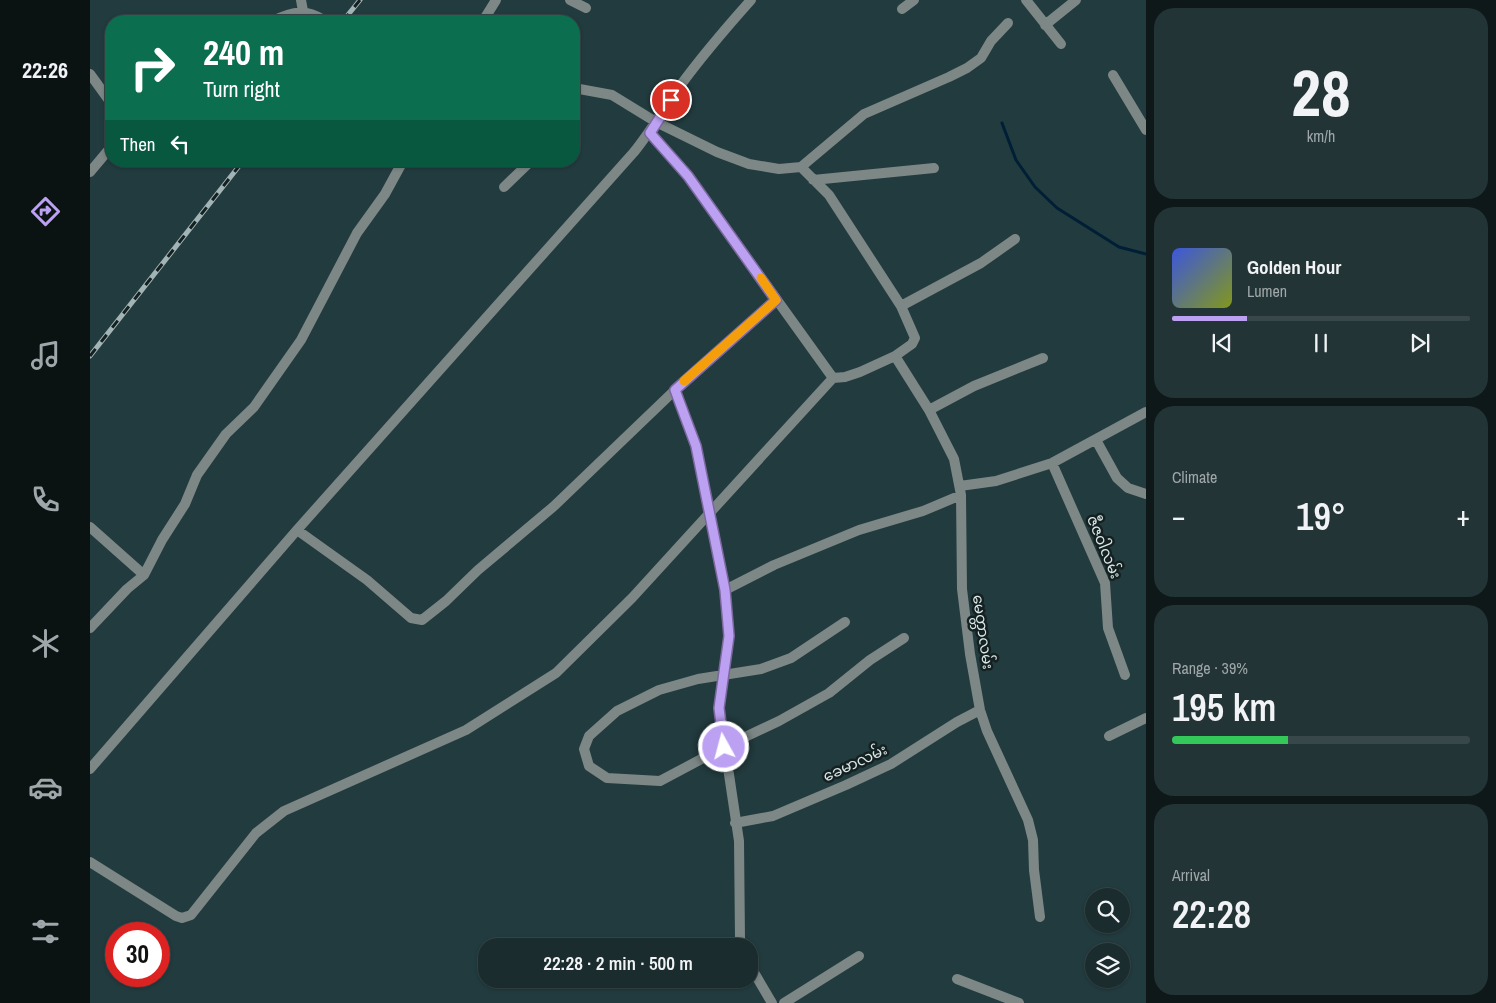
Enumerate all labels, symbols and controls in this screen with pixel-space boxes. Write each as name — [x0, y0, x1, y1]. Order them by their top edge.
text: 240 m — [203, 29, 284, 76]
icon: right — [120, 35, 185, 100]
text: 28 — [1291, 49, 1351, 136]
text: 22:26 — [22, 55, 68, 85]
text: Turn right — [203, 74, 280, 104]
pin — [650, 79, 692, 121]
icon: arrive — [657, 86, 685, 114]
text: km/h — [1307, 125, 1335, 147]
icon: left — [166, 130, 194, 158]
text: Then — [120, 131, 156, 157]
icon: directions — [28, 194, 63, 229]
text: Golden Hour — [1247, 254, 1341, 280]
text: Lumen — [1247, 280, 1287, 302]
icon: previous — [1208, 329, 1236, 357]
icon: pause — [1307, 329, 1335, 357]
icon: next — [1406, 329, 1434, 357]
icon: music — [28, 338, 63, 373]
text: Climate — [1172, 466, 1217, 488]
icon: phone — [28, 482, 63, 517]
text: 19° — [1296, 491, 1346, 542]
text: − — [1172, 497, 1185, 535]
text: + — [1457, 497, 1470, 535]
street label: ဇီဇဝါလမ်း — [1082, 512, 1127, 582]
street label: မေတ္တာလမ်း — [966, 593, 999, 671]
icon: climate — [28, 626, 63, 661]
text: Range · 39% — [1172, 657, 1248, 679]
text: 195 km — [1172, 682, 1276, 733]
position arrow — [697, 720, 749, 772]
street label: ခေမာလမ်း — [819, 739, 890, 787]
icon: car — [28, 770, 63, 805]
text: Arrival — [1172, 864, 1210, 886]
map controls — [1085, 888, 1130, 988]
button: search — [1085, 888, 1130, 933]
text: 22:28 — [1172, 889, 1251, 940]
icon: filters — [28, 914, 63, 949]
speed limit sign: 30 — [105, 922, 170, 987]
button: layers — [1085, 943, 1130, 988]
text: 22:28 · 2 min · 500 m — [543, 950, 693, 976]

